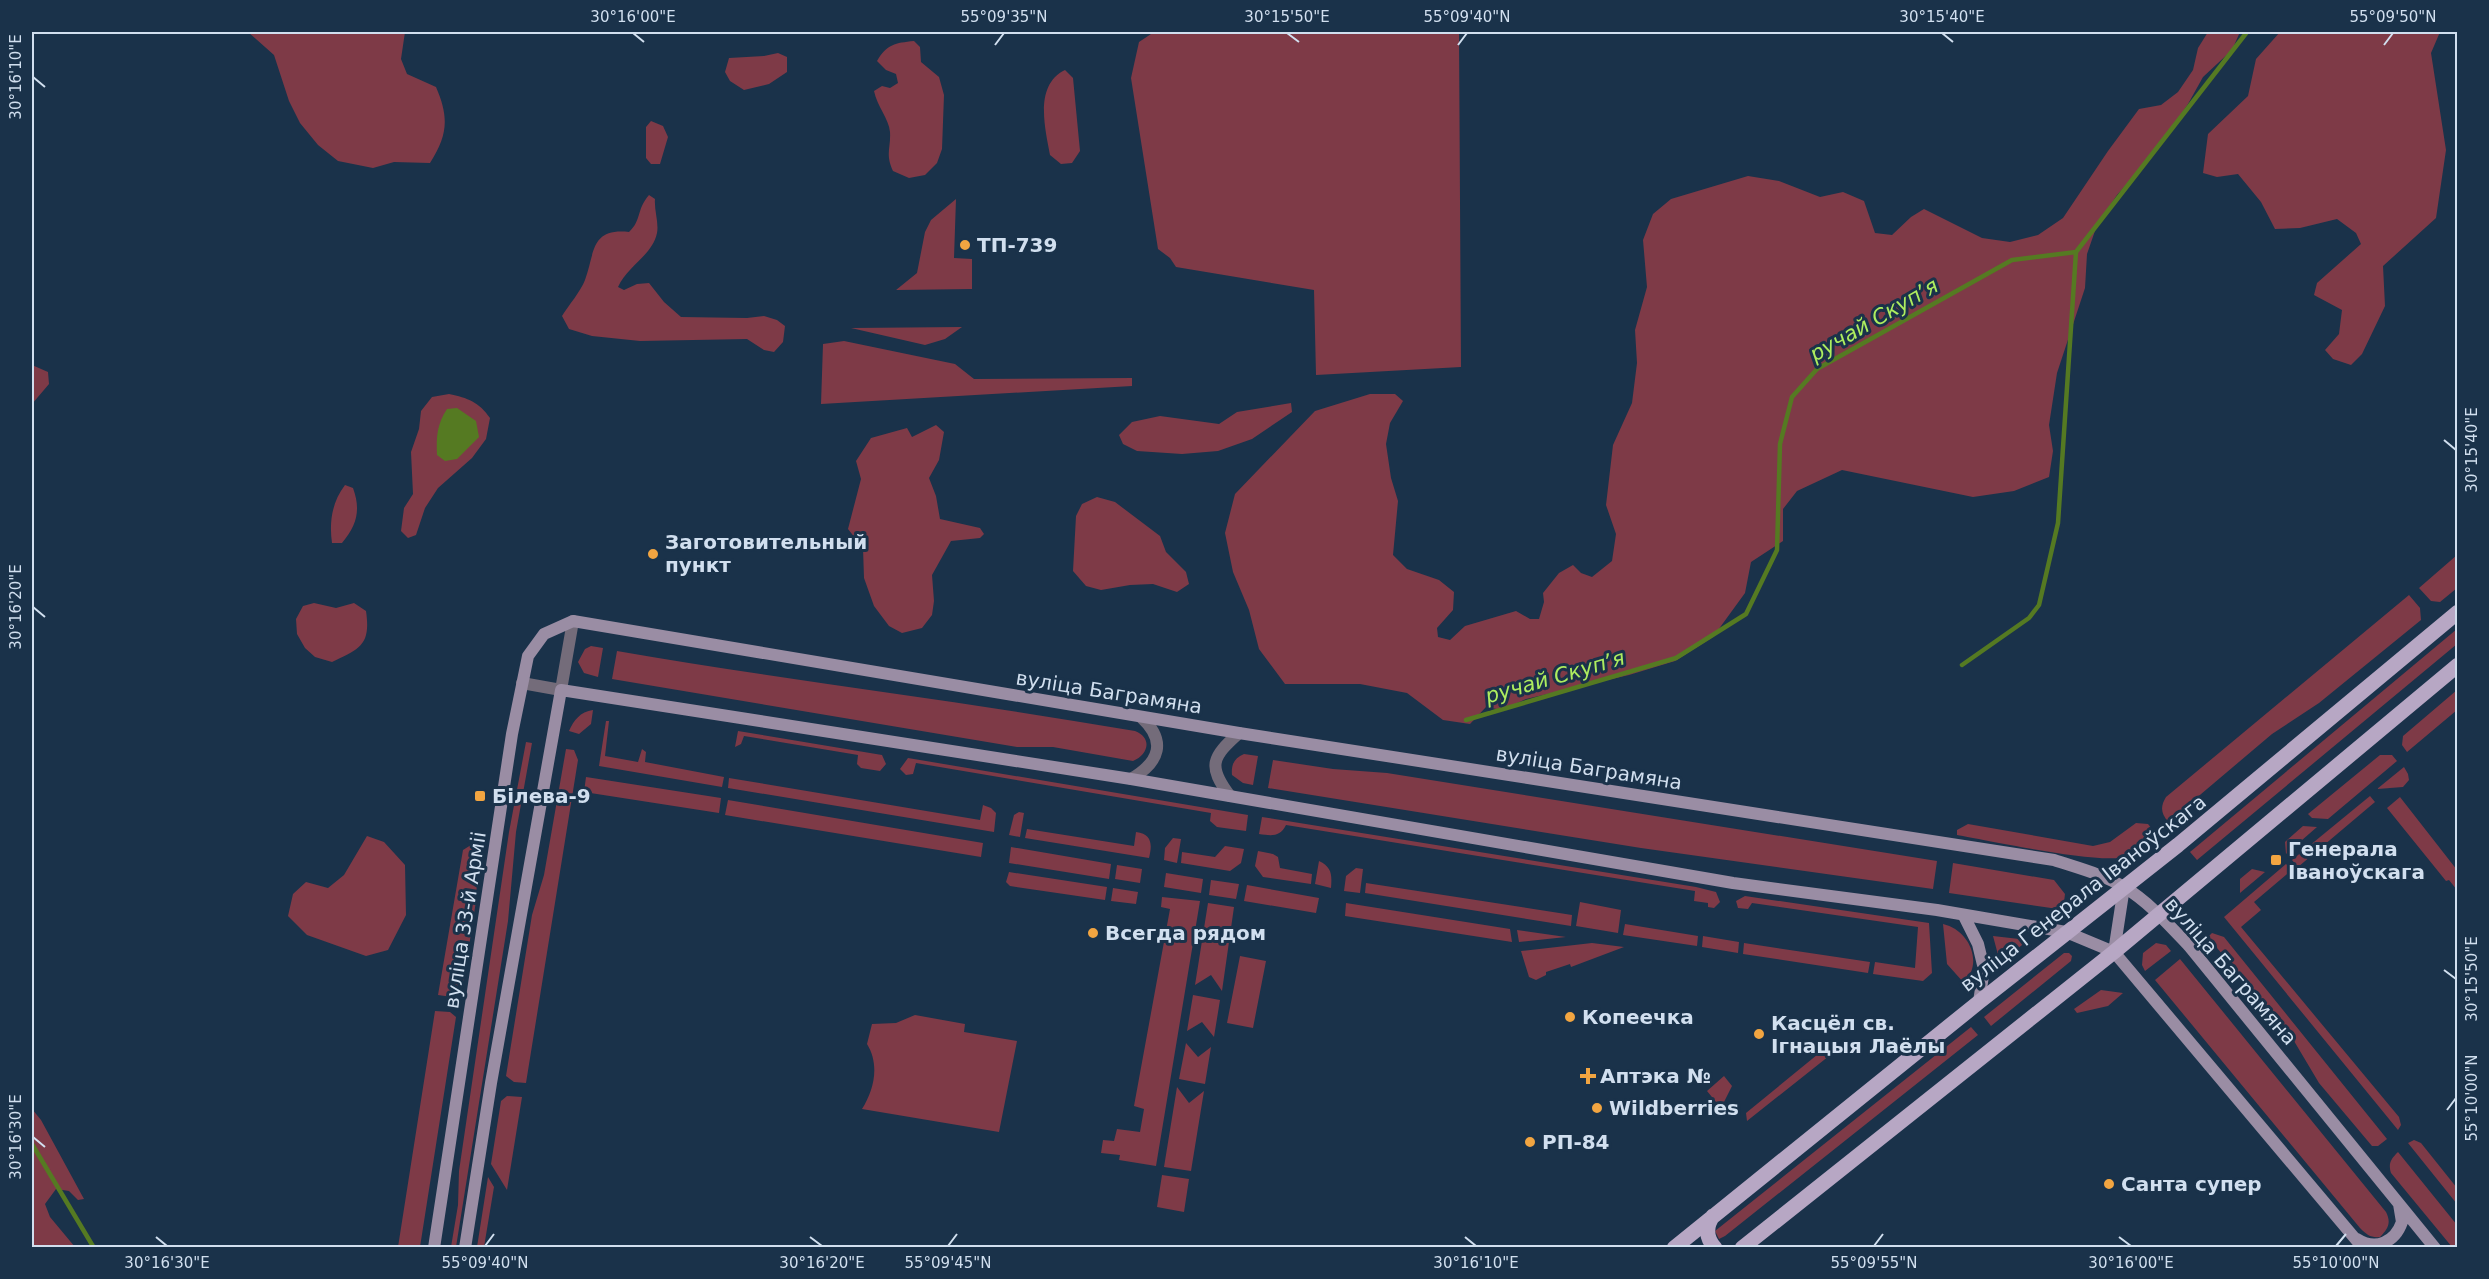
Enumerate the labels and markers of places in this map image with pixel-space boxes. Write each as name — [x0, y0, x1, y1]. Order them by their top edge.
place label: ТП-739 — [977, 233, 1057, 257]
marker: ТП-739 — [958, 238, 972, 252]
place label: Заготовительный пункт — [665, 530, 867, 577]
marker: Заготовительный пункт — [646, 547, 660, 561]
place label: Білева-9 — [492, 784, 591, 808]
marker: Білева-9 — [473, 789, 487, 803]
place label: Генерала Іваноўскага — [2288, 837, 2425, 884]
marker: Генерала Іваноўскага — [2269, 853, 2283, 867]
place label: Всегда рядом — [1105, 921, 1266, 945]
marker: Всегда рядом — [1086, 926, 1100, 940]
place label: Копеечка — [1582, 1005, 1694, 1029]
marker: Копеечка — [1563, 1010, 1577, 1024]
place label: Касцёл св. Ігнацыя Лаёлы — [1771, 1011, 1945, 1058]
marker: Касцёл св. Ігнацыя Лаёлы — [1752, 1027, 1766, 1041]
place label: Аптэка № — [1600, 1064, 1711, 1088]
marker: Аптэка № — [1581, 1069, 1595, 1083]
place label: Wildberries — [1609, 1096, 1739, 1120]
marker: Wildberries — [1590, 1101, 1604, 1115]
place label: РП-84 — [1542, 1130, 1610, 1154]
marker: РП-84 — [1523, 1135, 1537, 1149]
place label: Санта супер — [2121, 1172, 2262, 1196]
marker: Санта супер — [2102, 1177, 2116, 1191]

